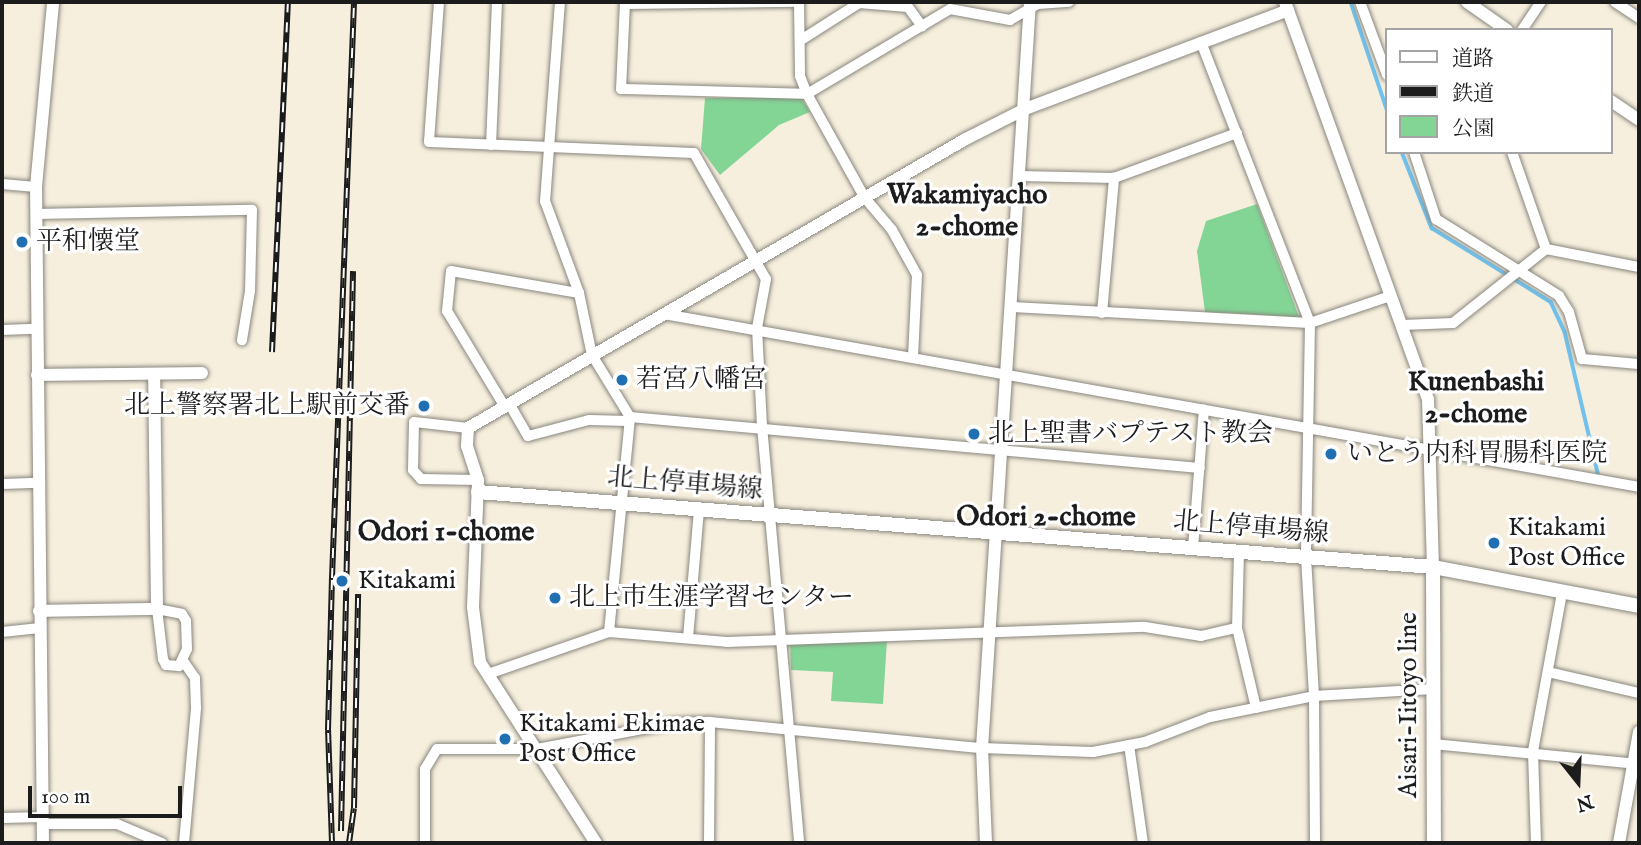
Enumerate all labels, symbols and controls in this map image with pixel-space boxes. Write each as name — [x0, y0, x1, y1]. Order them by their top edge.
legend — [1386, 28, 1613, 154]
text: 道路 — [1452, 46, 1494, 73]
text: 鉄道 — [1452, 81, 1494, 108]
text: 公園 — [1452, 116, 1494, 143]
district label: Wakamiyacho 2-chome — [887, 179, 1047, 245]
place label: 平和懐堂 — [36, 226, 140, 258]
marker: 平和懐堂 — [14, 234, 30, 250]
place label: 若宮八幡宮 — [636, 364, 766, 396]
district label: Kunenbashi 2-chome — [1408, 366, 1544, 432]
marker: 若宮八幡宮 — [614, 372, 630, 388]
place label: 北上警察署北上駅前交番 — [124, 390, 410, 422]
marker: 北上警察署北上駅前交番 — [416, 398, 432, 414]
place label: 北上聖書バプテスト教会 — [988, 418, 1274, 450]
marker: 北上聖書バプテスト教会 — [966, 426, 982, 442]
place label: いとう内科胃腸科医院 — [1347, 438, 1607, 470]
marker: いとう内科胃腸科医院 — [1321, 444, 1341, 464]
street label: 北上停車場線 — [606, 462, 764, 506]
district label: Odori 2-chome — [956, 501, 1136, 535]
street label: 北上停車場線 — [1172, 506, 1330, 550]
place label: Kitakami Post Office — [1508, 512, 1625, 574]
district label: Odori 1-chome — [358, 516, 534, 550]
marker: Kitakami Post Office — [1486, 535, 1502, 551]
place label: Kitakami — [358, 565, 456, 597]
marker: Kitakami — [332, 571, 352, 591]
place label: 北上市生涯学習センター — [569, 582, 855, 614]
marker: 北上市生涯学習センター — [547, 590, 563, 606]
street label: Aisari-Iitoyo line — [1393, 612, 1425, 798]
place label: Kitakami Ekimae Post Office — [519, 708, 705, 770]
marker: Kitakami Ekimae Post Office — [497, 731, 513, 747]
north arrow — [1543, 747, 1613, 817]
scale bar — [32, 772, 186, 816]
text: 100 m — [41, 784, 90, 811]
text: N — [1573, 788, 1596, 816]

